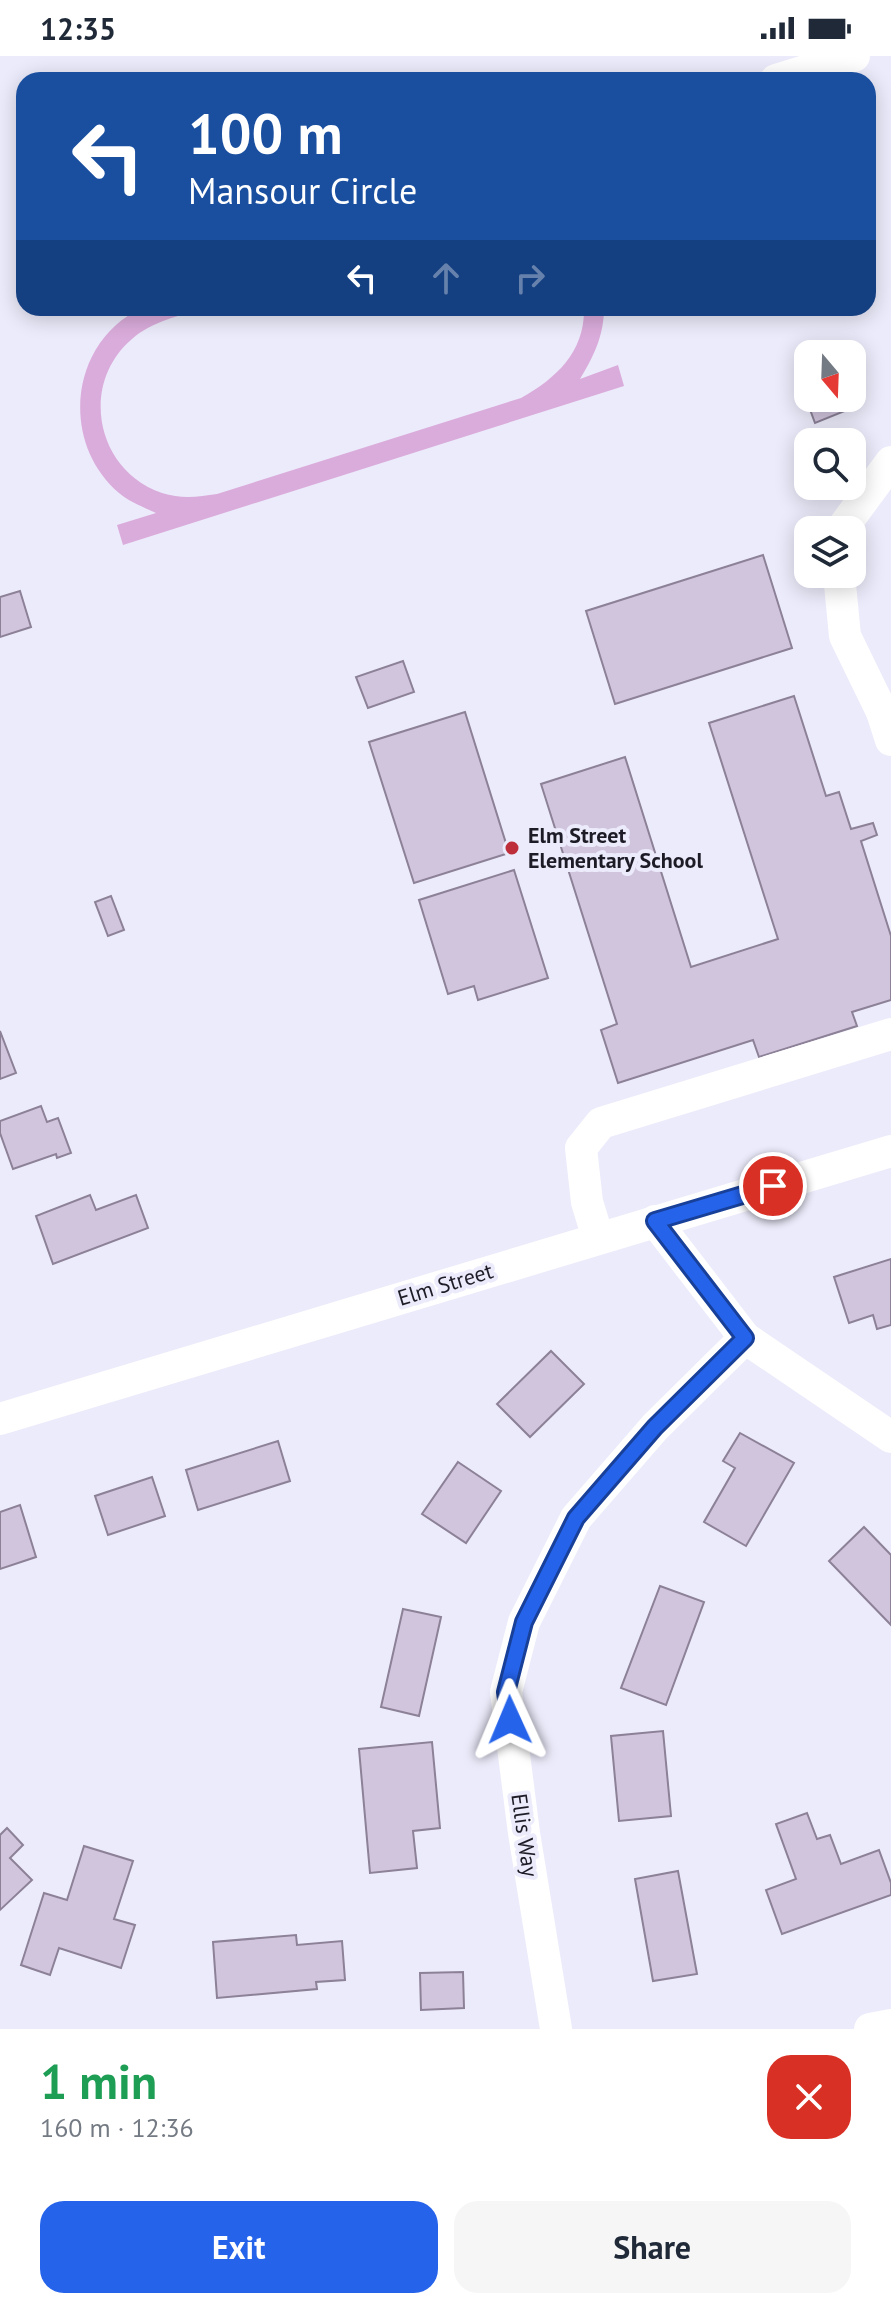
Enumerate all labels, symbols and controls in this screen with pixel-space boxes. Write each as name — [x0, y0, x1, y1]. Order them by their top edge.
text: 12:35 — [40, 9, 116, 48]
text: 100 m — [188, 97, 343, 169]
icon: left — [56, 104, 160, 208]
text: Mansour Circle — [188, 167, 417, 214]
icon: left — [340, 256, 384, 300]
icon: ahead — [424, 256, 468, 300]
icon: right — [508, 256, 552, 300]
north arrow — [794, 340, 866, 412]
map controls — [794, 340, 866, 588]
button: search — [794, 428, 866, 500]
button: layers — [794, 516, 866, 588]
place label: Elm Street Elementary School — [528, 821, 703, 874]
marker: Elm Street Elementary School — [503, 839, 521, 857]
pin — [739, 1152, 807, 1220]
icon: arrive — [751, 1164, 795, 1208]
street label: Elm Street — [394, 1256, 497, 1312]
position arrow — [468, 1678, 552, 1762]
street label: Ellis Way — [505, 1792, 545, 1879]
text: 1 min — [40, 2050, 157, 2112]
button: close — [767, 2055, 851, 2139]
text: 160 m · 12:36 — [40, 2111, 194, 2144]
button: Exit — [40, 2201, 438, 2293]
button: Share — [454, 2201, 851, 2293]

